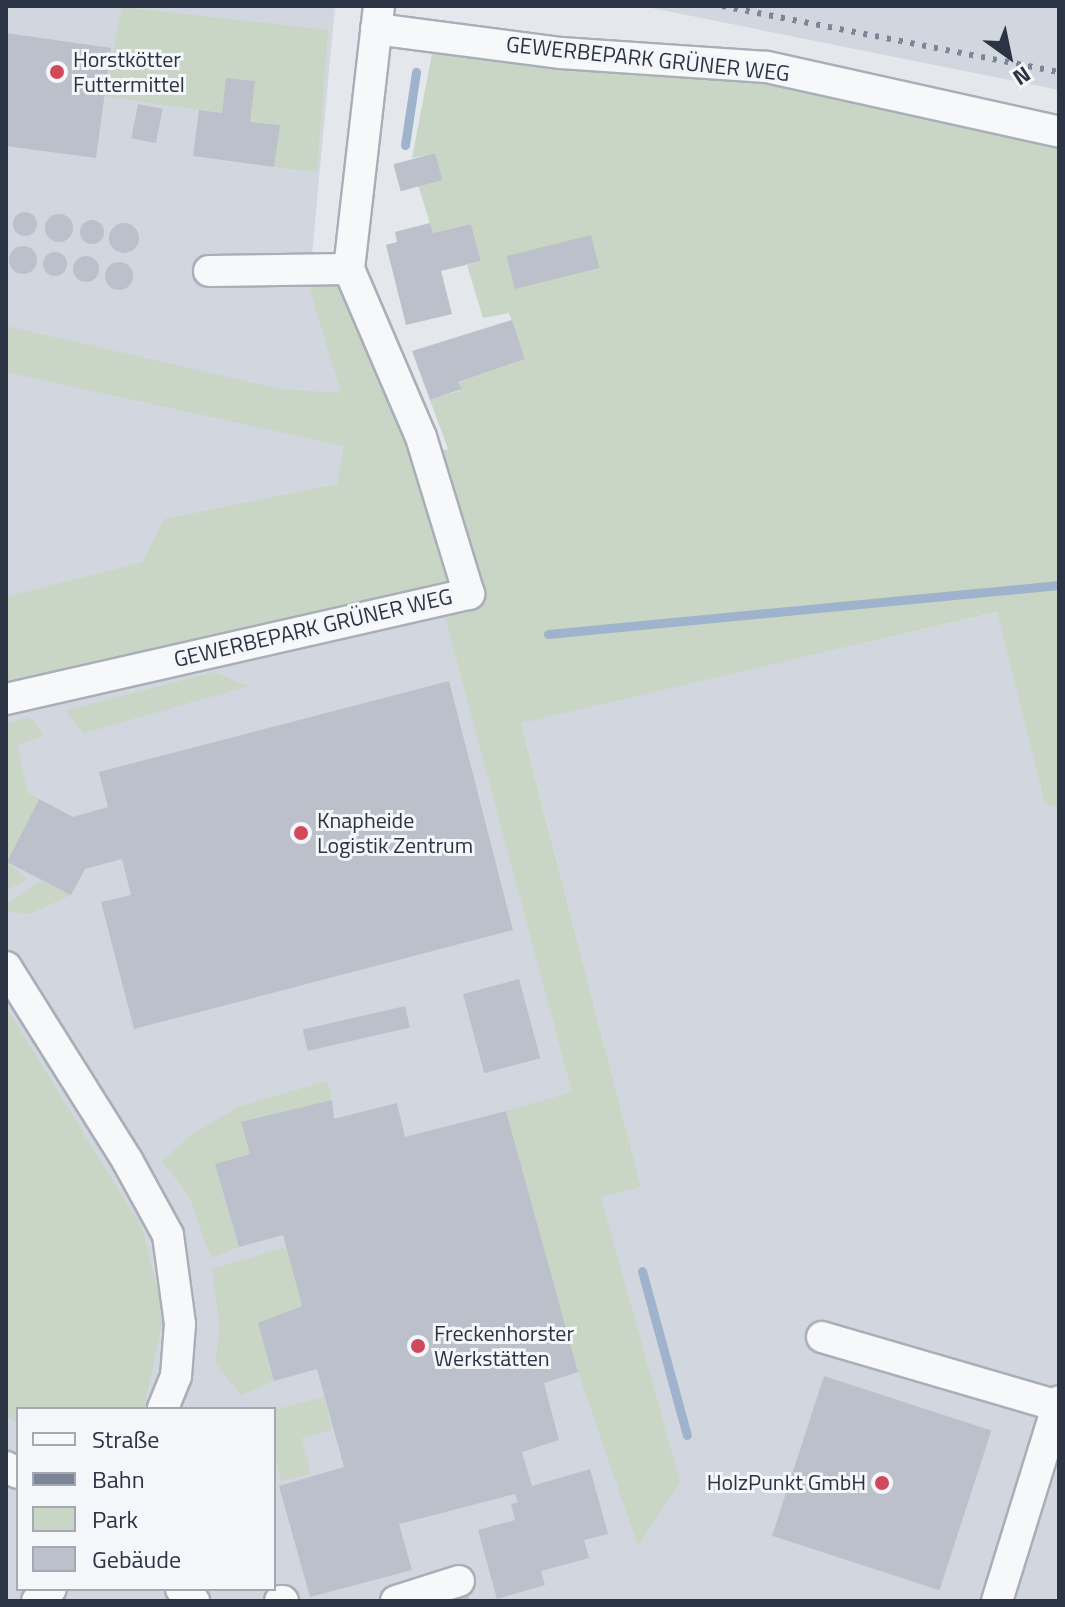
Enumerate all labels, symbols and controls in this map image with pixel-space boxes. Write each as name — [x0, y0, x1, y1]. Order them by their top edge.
north arrow — [969, 16, 1049, 96]
street label: GEWERBEPARK GRÜNER WEG — [505, 31, 791, 87]
place label: Horstkötter Futtermittel — [73, 46, 185, 98]
text: N — [1006, 58, 1038, 95]
marker: Horstkötter Futtermittel — [48, 63, 66, 81]
street label: GEWERBEPARK GRÜNER WEG — [171, 583, 455, 673]
place label: Knapheide Logistik Zentrum — [317, 807, 473, 858]
marker: Knapheide Logistik Zentrum — [292, 824, 310, 842]
place label: Freckenhorster Werkstätten — [434, 1320, 574, 1372]
marker: Freckenhorster Werkstätten — [409, 1337, 427, 1355]
legend — [16, 1407, 276, 1591]
text: Straße — [92, 1421, 159, 1457]
text: Bahn — [92, 1461, 145, 1497]
place label: HolzPunkt GmbH — [707, 1470, 866, 1496]
marker: HolzPunkt GmbH — [873, 1474, 891, 1492]
text: Park — [92, 1501, 138, 1537]
text: Gebäude — [92, 1541, 181, 1577]

